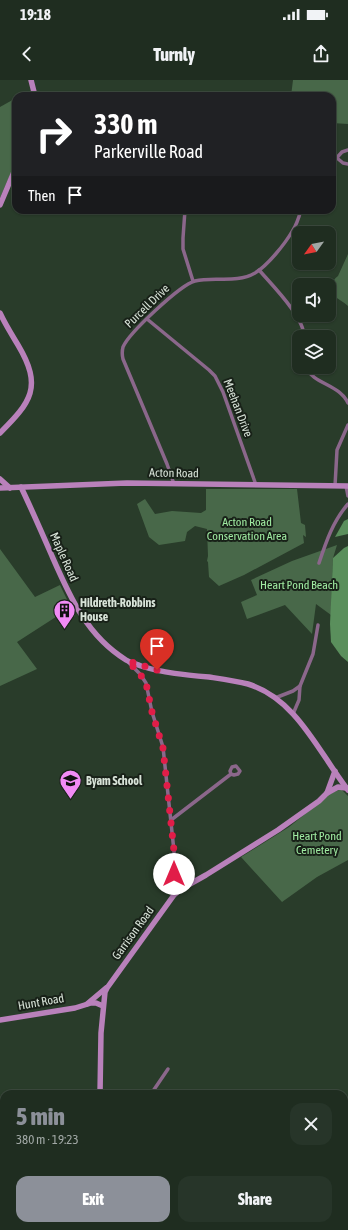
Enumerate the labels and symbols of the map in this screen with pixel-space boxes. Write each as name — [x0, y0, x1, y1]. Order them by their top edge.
north arrow — [292, 226, 336, 270]
street label: Purcell Drive — [122, 281, 172, 331]
street label: Meehan Drive — [221, 377, 255, 439]
street label: Acton Road — [149, 466, 199, 480]
park label: Acton Road Conservation Area — [207, 515, 287, 543]
street label: Maple Road — [47, 530, 81, 584]
park label: Heart Pond Beach — [260, 578, 338, 592]
place label: Hildreth-Robbins House — [80, 596, 156, 624]
building icon: Hildreth-Robbins House — [52, 597, 78, 630]
pin — [140, 629, 174, 670]
school or university icon: Byam School — [58, 768, 84, 801]
place label: Byam School — [86, 774, 143, 788]
park label: Heart Pond Cemetery — [292, 829, 342, 857]
position arrow — [153, 853, 195, 895]
street label: Garrison Road — [109, 904, 157, 962]
street label: Hunt Road — [17, 991, 65, 1013]

